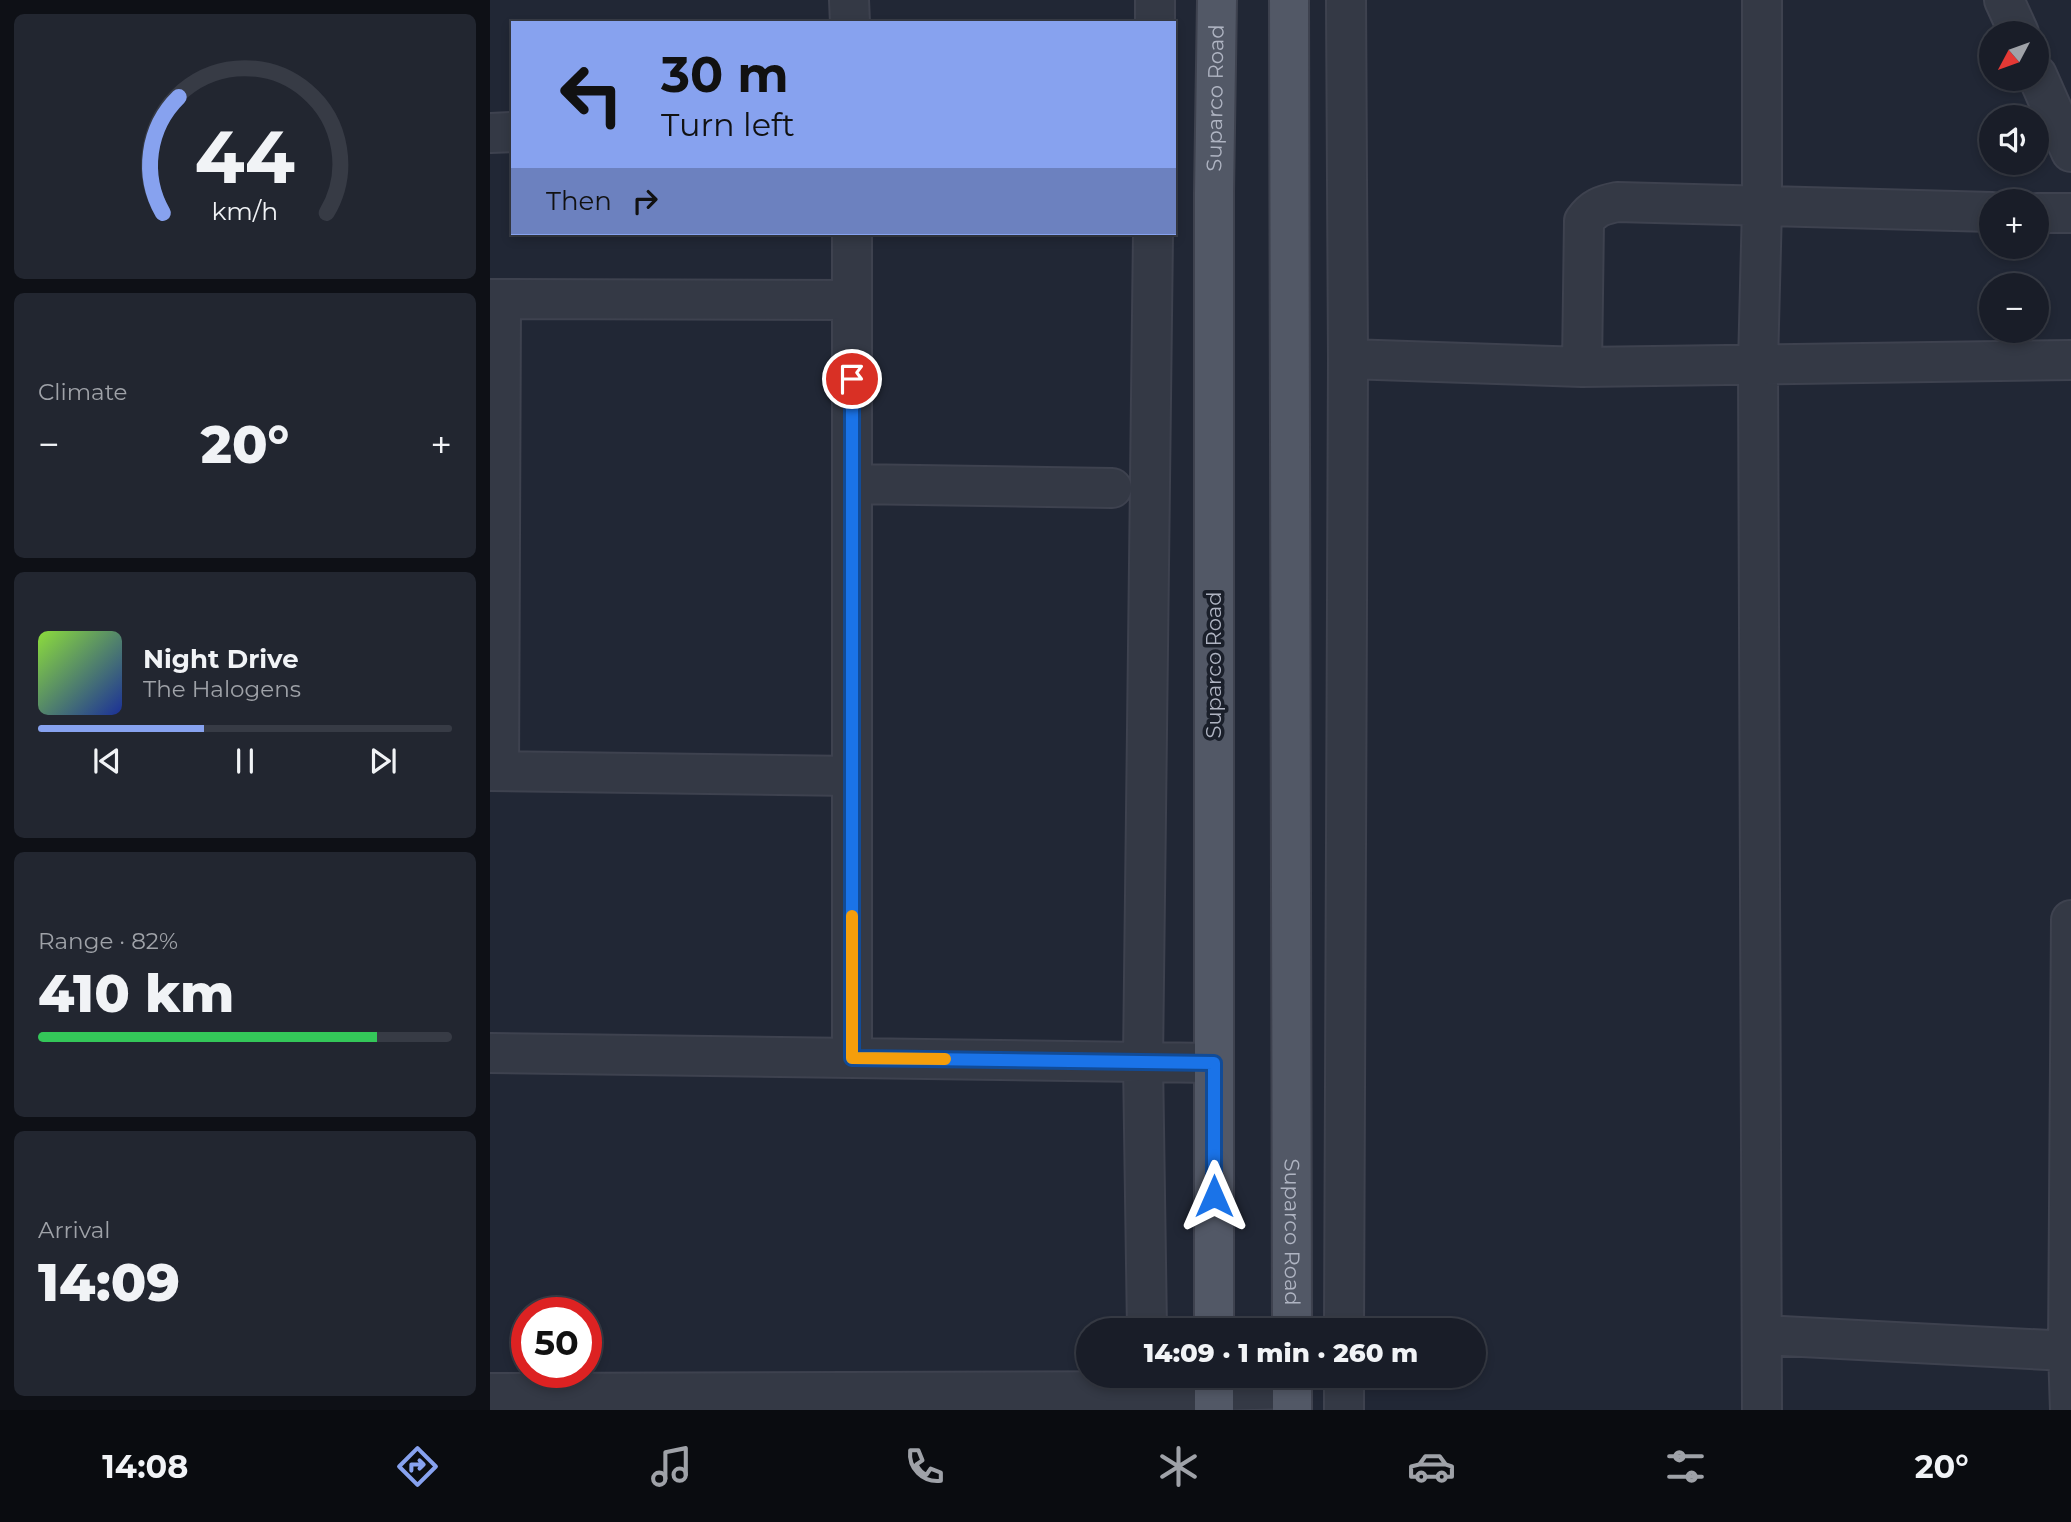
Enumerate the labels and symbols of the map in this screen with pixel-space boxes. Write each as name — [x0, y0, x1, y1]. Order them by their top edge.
north arrow — [1979, 21, 2049, 91]
street label: Suparco Road — [1201, 24, 1229, 172]
pin — [822, 349, 882, 409]
street label: Suparco Road — [1201, 592, 1226, 738]
street label: Suparco Road — [1280, 1158, 1305, 1306]
position arrow — [1177, 1159, 1251, 1233]
speed limit sign: 50 — [511, 1297, 602, 1388]

